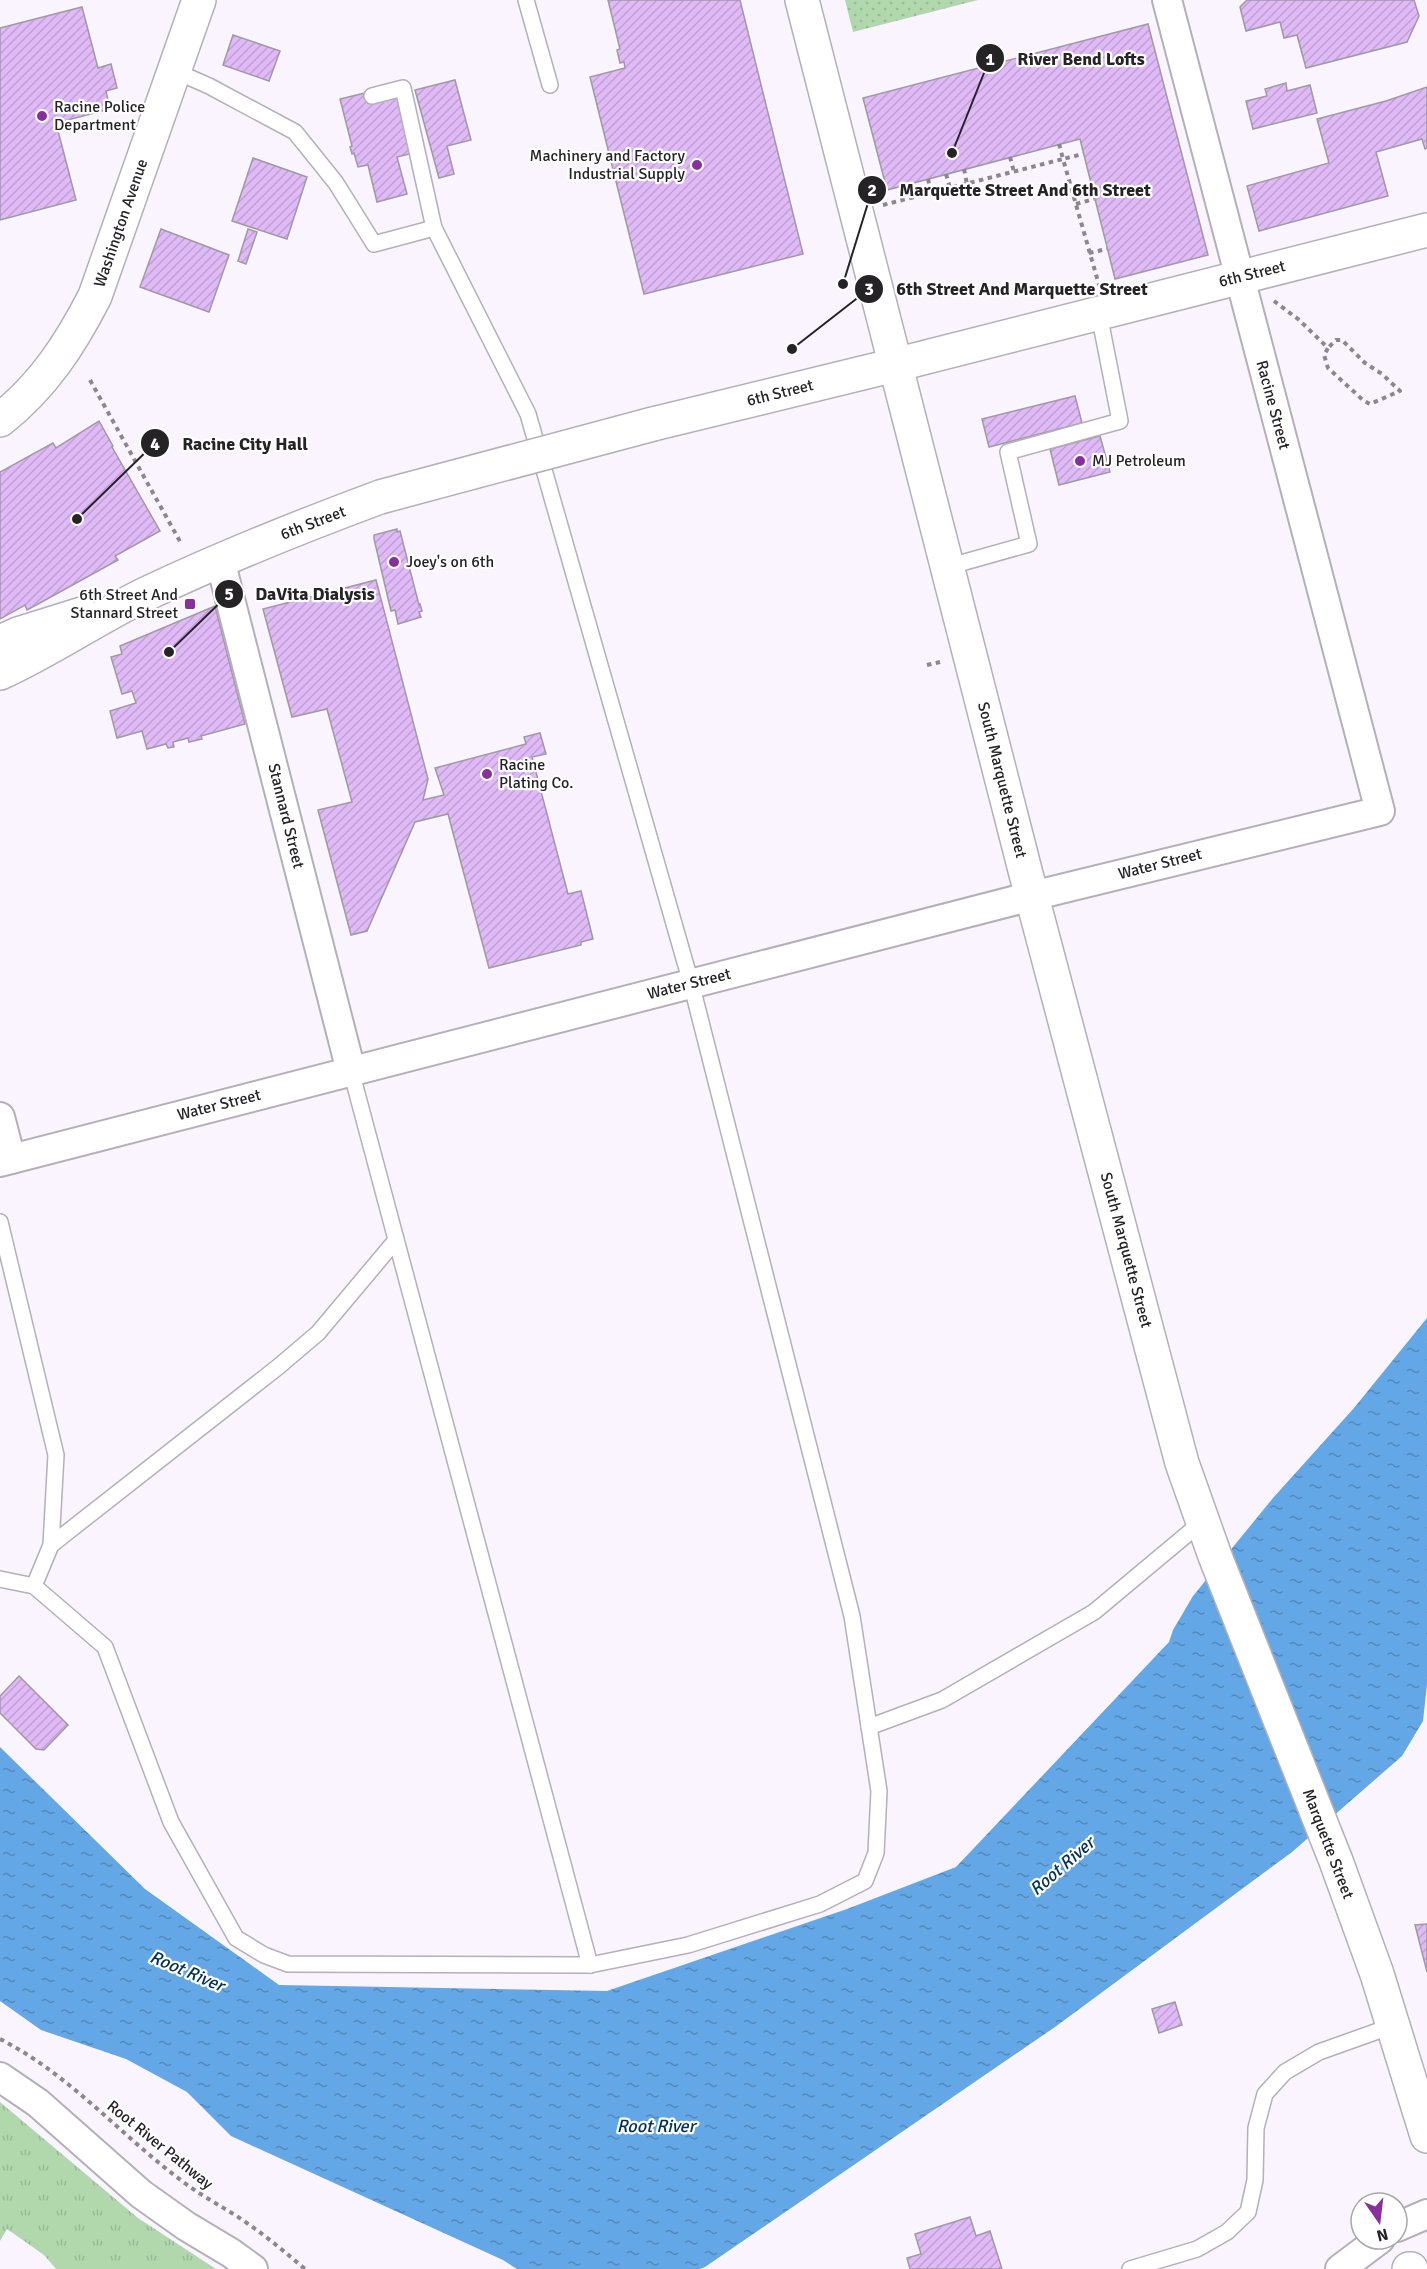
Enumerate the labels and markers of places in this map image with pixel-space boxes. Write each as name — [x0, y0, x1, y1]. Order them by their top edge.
callout: River Bend Lofts — [975, 40, 1156, 76]
place label: Racine Police Department — [54, 97, 145, 135]
marker: Racine Police Department — [35, 109, 49, 123]
place label: Machinery and Factory Industrial Supply — [530, 146, 686, 184]
marker: Machinery and Factory Industrial Supply — [690, 158, 704, 172]
callout: Marquette Street And 6th Street — [857, 172, 1163, 208]
callout: 6th Street And Marquette Street — [854, 271, 1160, 307]
callout: Racine City Hall — [140, 425, 320, 461]
place label: MJ Petroleum — [1092, 451, 1186, 471]
marker: MJ Petroleum — [1073, 454, 1087, 468]
place label: Joey's on 6th — [406, 552, 494, 572]
marker: Joey's on 6th — [387, 555, 401, 569]
callout: DaVita Dialysis — [214, 576, 387, 612]
place label: 6th Street And Stannard Street — [70, 585, 178, 623]
marker: 6th Street And Stannard Street — [183, 597, 197, 611]
place label: Racine Plating Co. — [499, 755, 573, 793]
marker: Racine Plating Co. — [480, 767, 494, 781]

